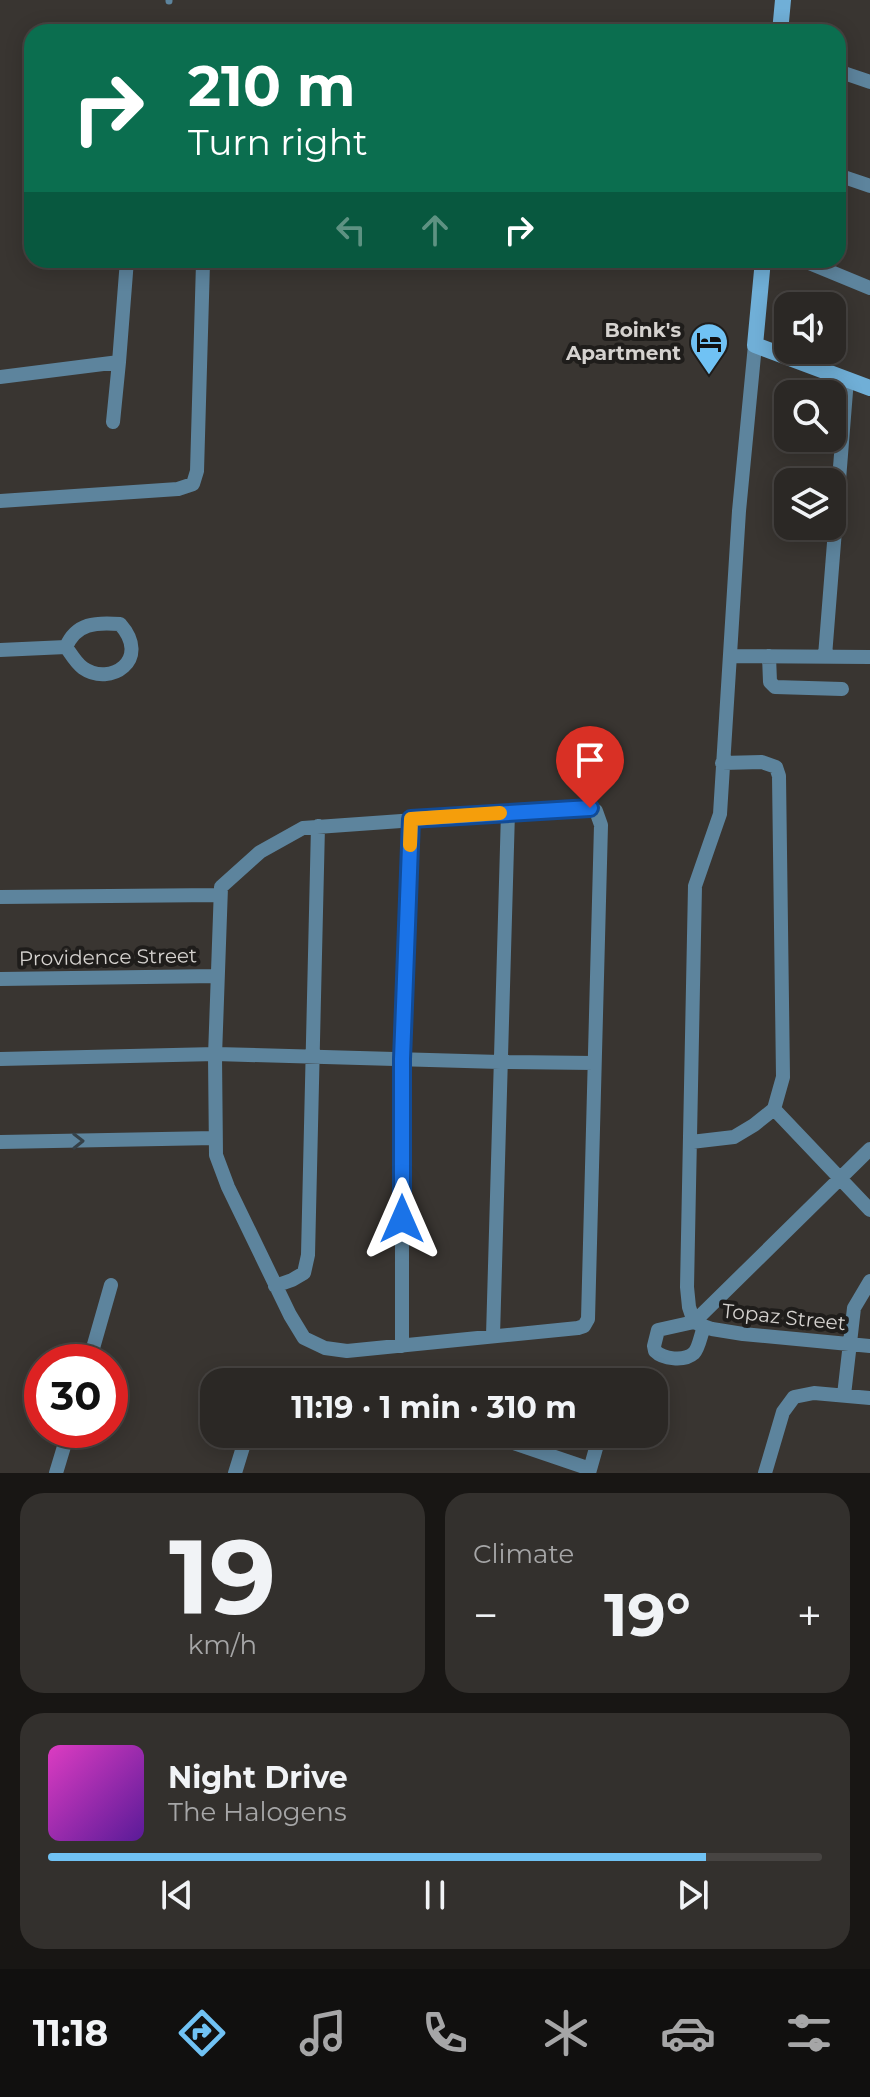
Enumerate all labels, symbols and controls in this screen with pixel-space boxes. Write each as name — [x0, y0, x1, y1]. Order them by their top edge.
text: 210 m — [188, 52, 356, 120]
icon: right — [56, 56, 160, 160]
text: Turn right — [188, 120, 368, 164]
icon: left — [329, 208, 373, 252]
icon: ahead — [413, 208, 457, 252]
icon: right — [497, 208, 541, 252]
map controls — [774, 292, 846, 540]
button: sound — [774, 292, 846, 364]
place label: Boink's Apartment — [565, 318, 681, 365]
hotel icon: Boink's Apartment — [688, 321, 730, 376]
button: search — [774, 380, 846, 452]
button: layers — [774, 468, 846, 540]
pin — [556, 726, 624, 808]
icon: arrive — [568, 738, 612, 782]
street label: Providence Street — [19, 943, 197, 971]
one-way arrow — [72, 1132, 85, 1150]
position arrow — [360, 1177, 444, 1261]
street label: Topaz Street — [721, 1299, 847, 1335]
speed limit sign: 30 — [24, 1344, 128, 1448]
text: 11:19 · 1 min · 310 m — [291, 1389, 577, 1426]
text: 19 — [169, 1513, 276, 1640]
text: Climate — [473, 1538, 574, 1570]
text: 19° — [604, 1578, 691, 1651]
text: − — [473, 1588, 498, 1642]
text: + — [797, 1588, 822, 1642]
text: km/h — [188, 1629, 257, 1661]
text: Night Drive — [168, 1759, 348, 1796]
text: The Halogens — [168, 1796, 347, 1828]
icon: previous — [155, 1873, 199, 1917]
icon: pause — [413, 1873, 457, 1917]
icon: next — [671, 1873, 715, 1917]
icon: directions — [174, 2005, 230, 2061]
icon: music — [295, 2005, 351, 2061]
icon: phone — [417, 2005, 473, 2061]
icon: climate — [538, 2005, 594, 2061]
icon: car — [660, 2005, 716, 2061]
icon: filters — [781, 2005, 837, 2061]
text: 11:18 — [33, 2011, 108, 2055]

